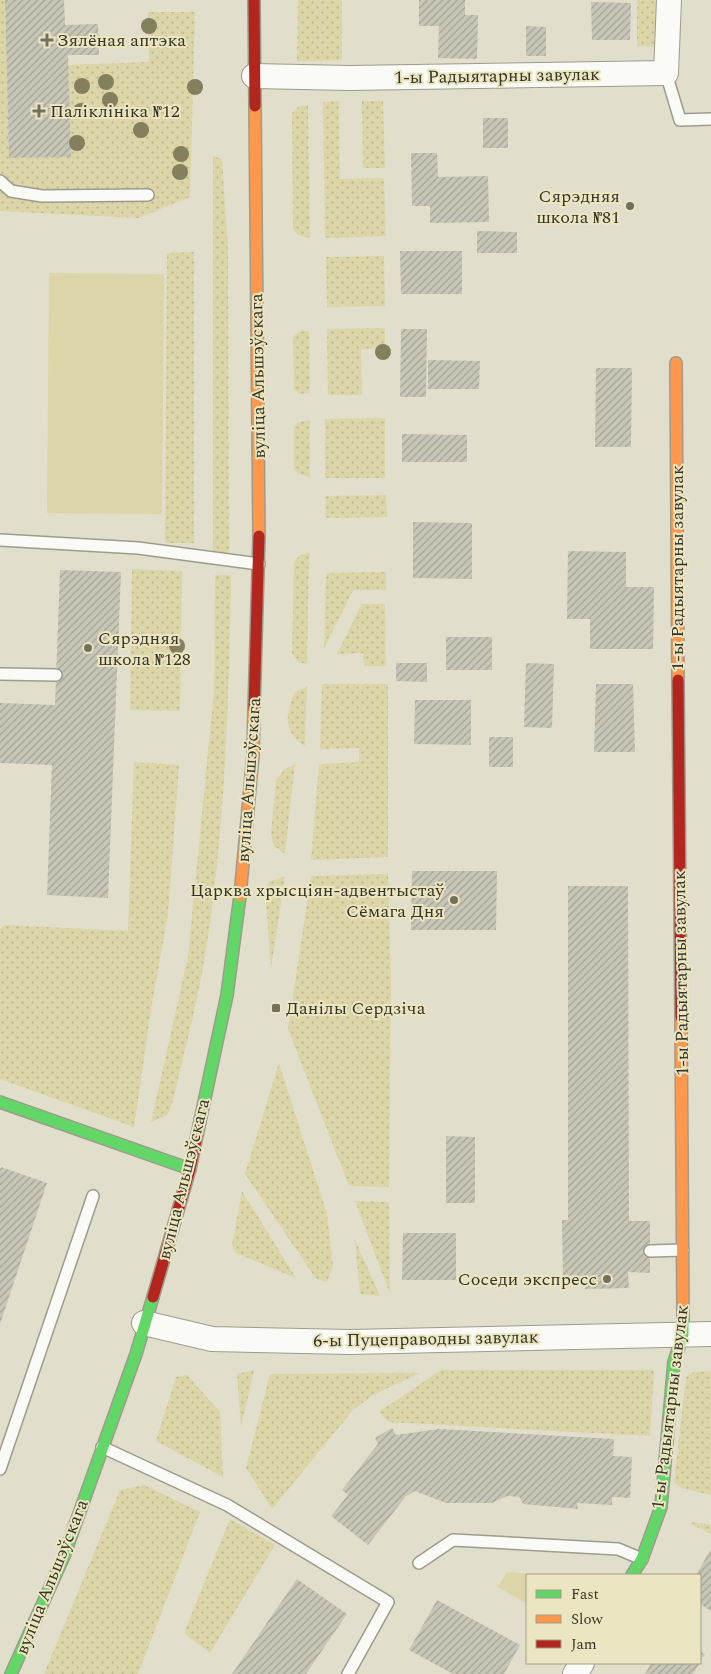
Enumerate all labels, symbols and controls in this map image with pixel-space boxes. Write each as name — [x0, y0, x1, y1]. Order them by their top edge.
place label: Зялёная аптэка — [57, 27, 186, 54]
marker: Зялёная аптэка — [41, 34, 53, 46]
street label: 1-ы Радыятарны завулак — [394, 61, 600, 91]
place label: Паліклініка №12 — [50, 98, 180, 125]
marker: Паліклініка №12 — [32, 104, 46, 118]
place label: Сярэдняя школа №81 — [536, 183, 620, 231]
marker: Сярэдняя школа №81 — [624, 200, 636, 212]
street label: вуліца Альшэўскага — [243, 293, 273, 459]
street label: 1-ы Радыятарны завулак — [664, 465, 691, 671]
place label: Сярэдняя школа №128 — [98, 625, 191, 673]
marker: Сярэдняя школа №128 — [82, 642, 94, 654]
street label: вуліца Альшэўскага — [230, 696, 268, 863]
street label: 1-ы Радыятарны завулак — [666, 870, 696, 1076]
place label: Царква хрысціян-адвентыстаў Сёмага Дня — [190, 877, 445, 925]
marker: Царква хрысціян-адвентыстаў Сёмага Дня — [448, 894, 460, 906]
place label: Данілы Сердзіча — [286, 995, 426, 1022]
marker: Данілы Сердзіча — [270, 1002, 282, 1014]
street label: вуліца Альшэўскага — [151, 1095, 217, 1262]
place label: Соседи экспресс — [458, 1266, 597, 1293]
marker: Соседи экспресс — [601, 1273, 613, 1285]
street label: 1-ы Радыятарны завулак — [644, 1303, 696, 1511]
street label: 6-ы Пуцеправодны завулак — [313, 1324, 539, 1354]
street label: вуліца Альшэўскага — [9, 1495, 96, 1659]
legend — [526, 1574, 701, 1664]
text: Fast — [571, 1583, 599, 1606]
text: Slow — [571, 1608, 603, 1631]
text: Jam — [571, 1633, 597, 1656]

